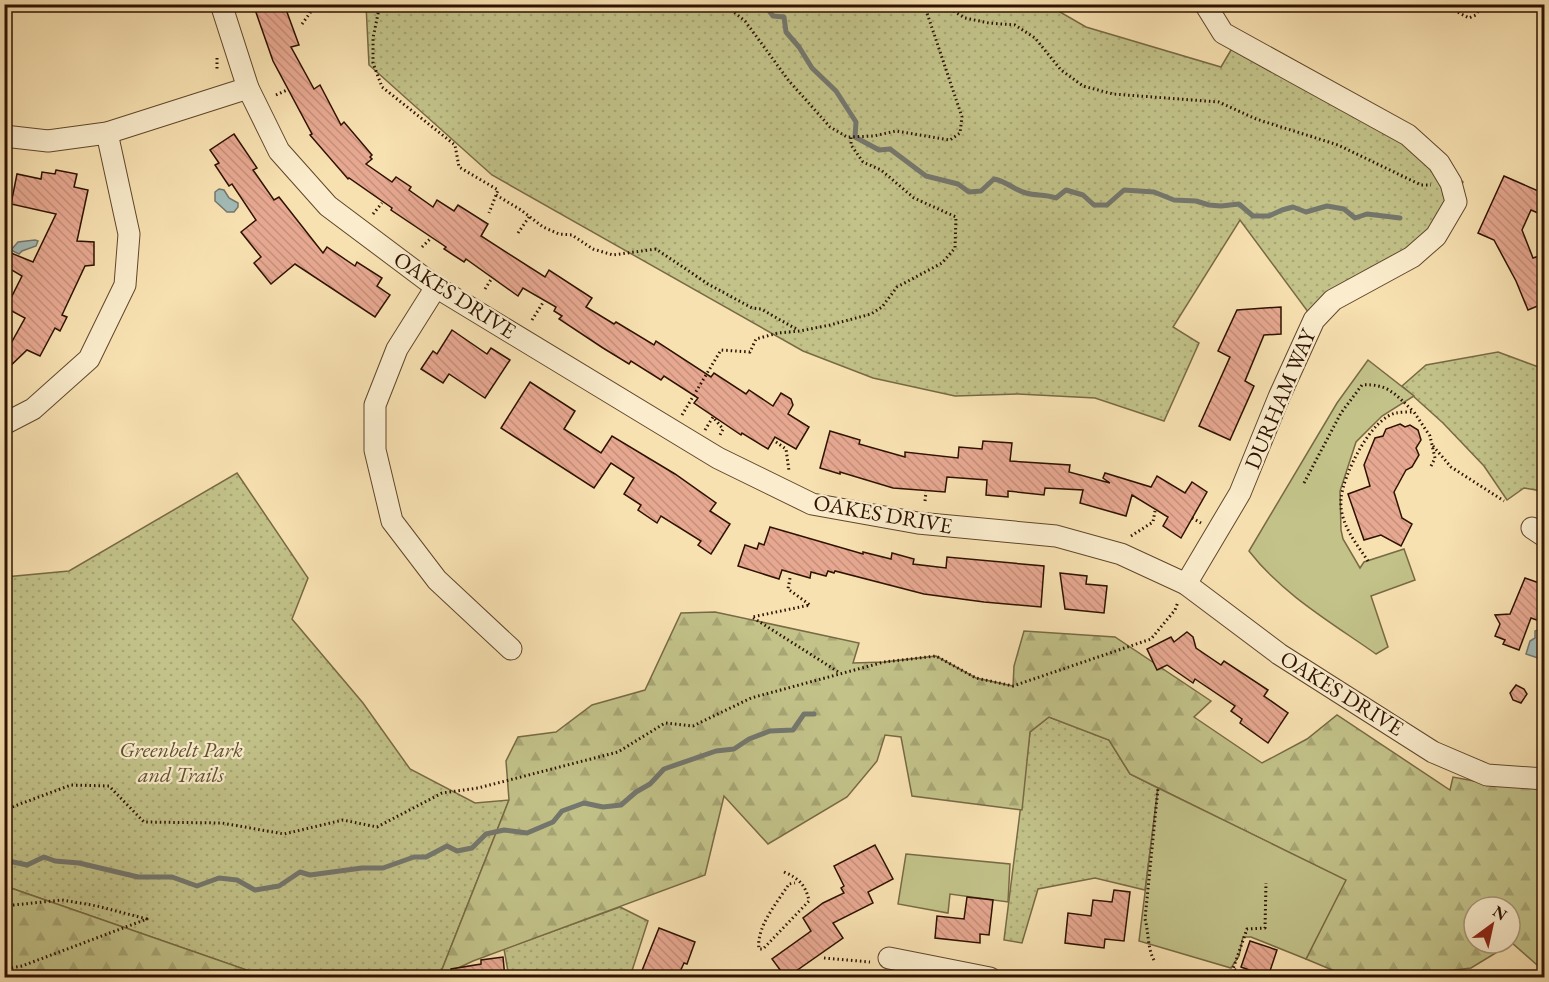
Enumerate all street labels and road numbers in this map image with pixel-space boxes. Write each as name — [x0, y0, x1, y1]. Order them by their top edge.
street label: OAKES DRIVE — [388, 245, 522, 345]
street label: DURHAM WAY — [1237, 323, 1323, 473]
street label: OAKES DRIVE — [811, 488, 955, 540]
street label: OAKES DRIVE — [1275, 644, 1409, 742]

